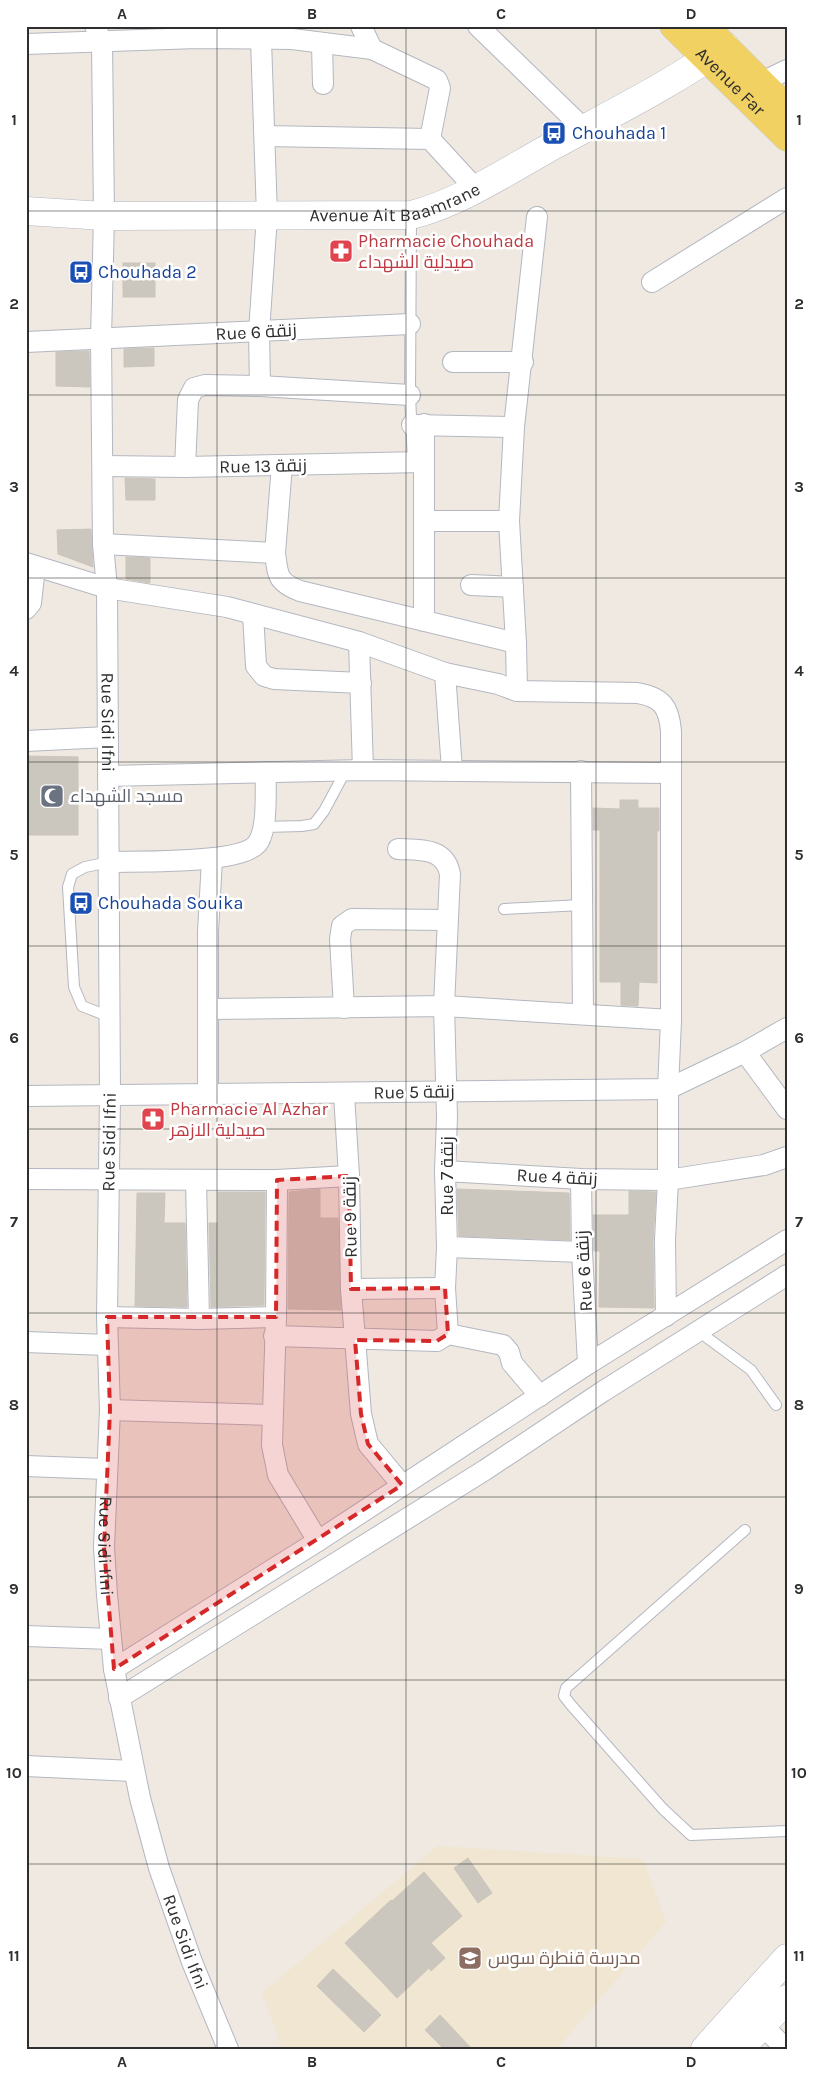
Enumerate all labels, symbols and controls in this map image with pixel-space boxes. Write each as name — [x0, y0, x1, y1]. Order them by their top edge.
text: A — [117, 4, 127, 23]
text: B — [307, 4, 317, 23]
text: C — [496, 4, 506, 23]
text: D — [686, 4, 697, 23]
street label: Avenue Far — [691, 42, 770, 121]
text: 1 — [11, 110, 17, 129]
text: 1 — [796, 110, 802, 129]
bus stop icon: Chouhada 1 — [541, 120, 567, 146]
place label: Chouhada 1 — [572, 122, 666, 144]
street label: Avenue Ait Baamrane — [309, 178, 484, 226]
place label: Pharmacie Chouhada صيدلية الشهداء — [358, 230, 534, 273]
pharmacy icon: Pharmacie Chouhada صيدلية الشهداء — [328, 238, 354, 264]
bus stop icon: Chouhada 2 — [68, 259, 94, 285]
place label: Chouhada 2 — [98, 261, 197, 283]
text: 2 — [9, 294, 19, 313]
text: 2 — [794, 294, 804, 313]
street label: Rue 6 زنقة — [215, 319, 297, 345]
street label: Rue 13 زنقة — [219, 454, 307, 478]
text: 3 — [9, 477, 19, 496]
text: 3 — [794, 477, 804, 496]
text: 4 — [9, 661, 19, 680]
text: 4 — [794, 661, 804, 680]
street label: Rue Sidi Ifni — [96, 672, 119, 772]
mosque icon: مسجد الشهداء — [39, 783, 65, 809]
place label: مسجد الشهداء — [70, 785, 183, 807]
text: 5 — [9, 845, 19, 864]
text: 5 — [794, 845, 804, 864]
bus stop icon: Chouhada Souika — [68, 890, 94, 916]
place label: Chouhada Souika — [98, 892, 243, 914]
text: 6 — [9, 1028, 19, 1047]
text: 6 — [794, 1028, 804, 1047]
street label: Rue 5 زنقة — [373, 1080, 455, 1104]
street label: Rue Sidi Ifni — [97, 1092, 121, 1192]
place label: Pharmacie Al Azhar صيدلية الازهر — [169, 1098, 328, 1141]
pharmacy icon: Pharmacie Al Azhar صيدلية الازهر — [140, 1106, 166, 1132]
street label: Rue 7 زنقة — [436, 1136, 458, 1216]
street label: Rue 4 زنقة — [516, 1164, 598, 1190]
street label: Rue 9 زنقة — [338, 1176, 362, 1258]
text: 7 — [10, 1212, 18, 1231]
text: 7 — [795, 1212, 803, 1231]
street label: Rue 6 زنقة — [571, 1230, 597, 1312]
text: 8 — [9, 1395, 19, 1414]
text: 8 — [794, 1395, 804, 1414]
street label: Rue Sidi Ifni — [93, 1496, 118, 1596]
text: 9 — [9, 1579, 19, 1598]
text: 9 — [794, 1579, 804, 1598]
text: 10 — [6, 1763, 22, 1782]
text: 10 — [791, 1763, 807, 1782]
street label: Rue Sidi Ifni — [158, 1892, 213, 1993]
school or university icon: مدرسة قنطرة سوس — [457, 1945, 483, 1971]
text: 11 — [8, 1946, 20, 1965]
text: 11 — [793, 1946, 805, 1965]
place label: مدرسة قنطرة سوس — [488, 1947, 640, 1969]
text: A — [117, 2052, 127, 2071]
text: B — [307, 2052, 317, 2071]
text: C — [496, 2052, 506, 2071]
text: D — [686, 2052, 697, 2071]

